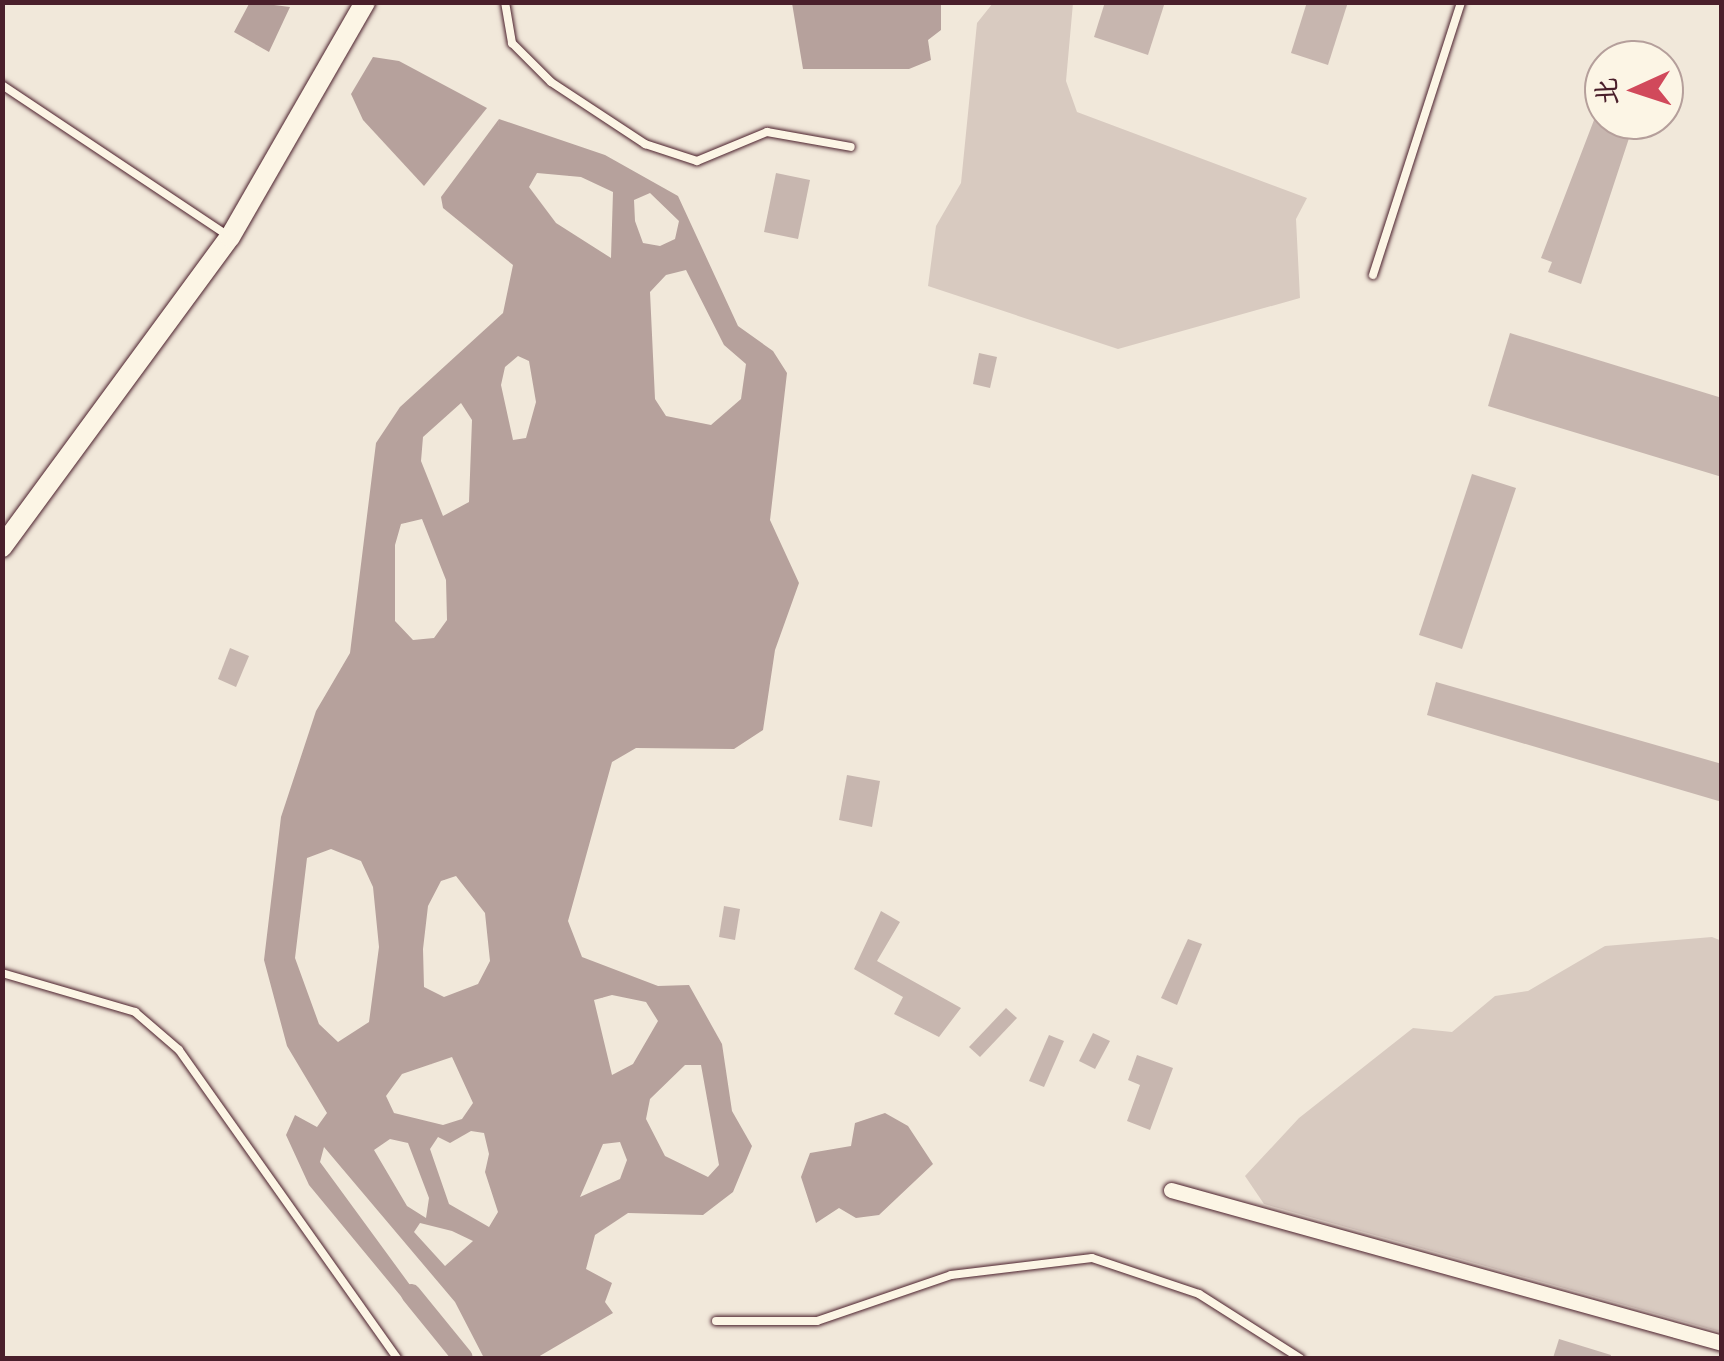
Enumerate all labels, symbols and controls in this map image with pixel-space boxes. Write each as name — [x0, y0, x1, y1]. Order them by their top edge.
north arrow — [1584, 40, 1684, 140]
text: 北 — [1586, 76, 1626, 106]

